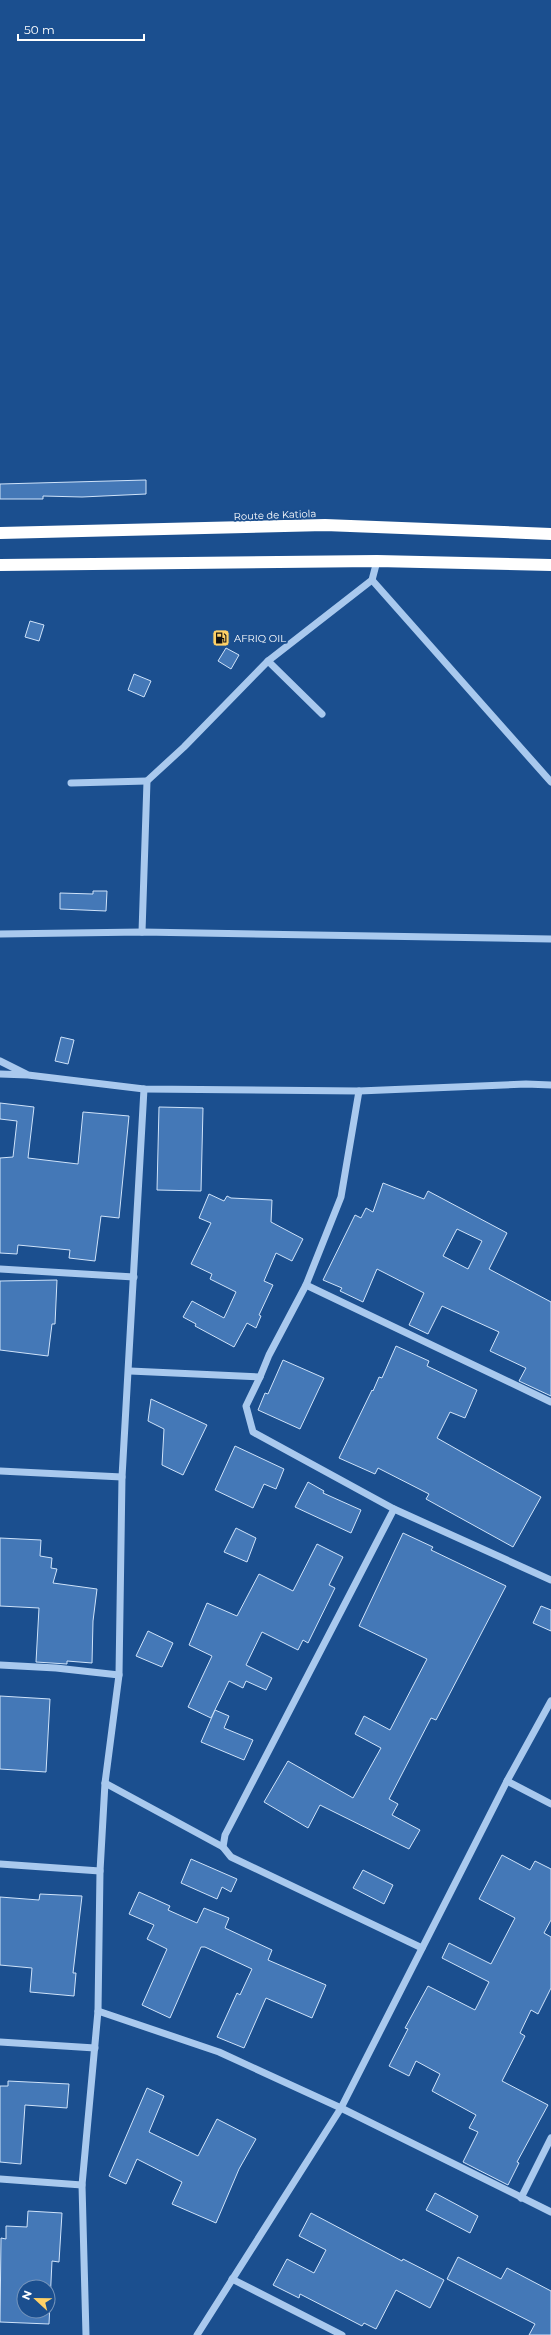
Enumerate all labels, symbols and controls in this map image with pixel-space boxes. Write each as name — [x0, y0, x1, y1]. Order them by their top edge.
scale bar — [18, 16, 144, 42]
text: 50 m — [24, 22, 55, 37]
street label: Route de Katiola — [233, 507, 317, 523]
fuel station icon: AFRIQ OIL — [211, 628, 231, 648]
place label: AFRIQ OIL — [234, 632, 286, 645]
north arrow — [16, 2279, 56, 2319]
text: N — [19, 2289, 35, 2302]

